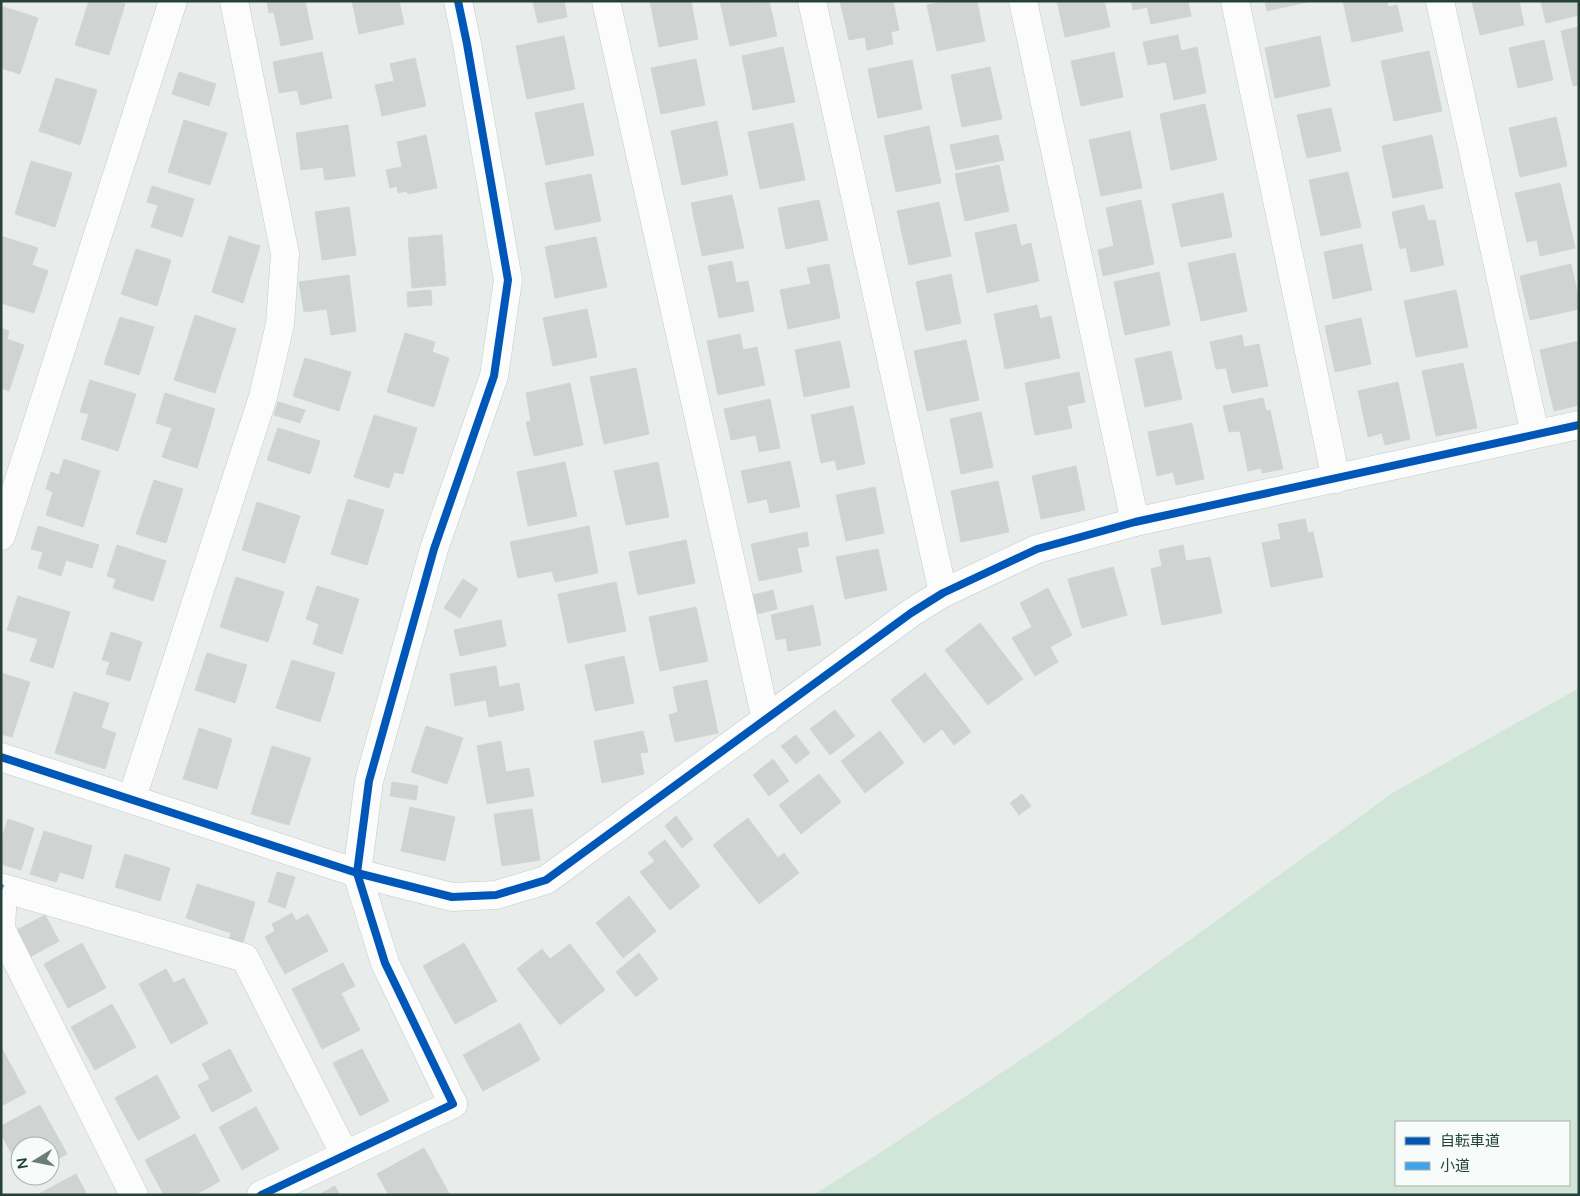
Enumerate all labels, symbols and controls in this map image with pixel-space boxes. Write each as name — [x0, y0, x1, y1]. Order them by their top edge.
legend — [1395, 1121, 1570, 1186]
text: 自転車道 — [1440, 1132, 1500, 1150]
north arrow — [10, 1136, 60, 1186]
text: N — [13, 1156, 32, 1170]
text: 小道 — [1440, 1157, 1470, 1175]

